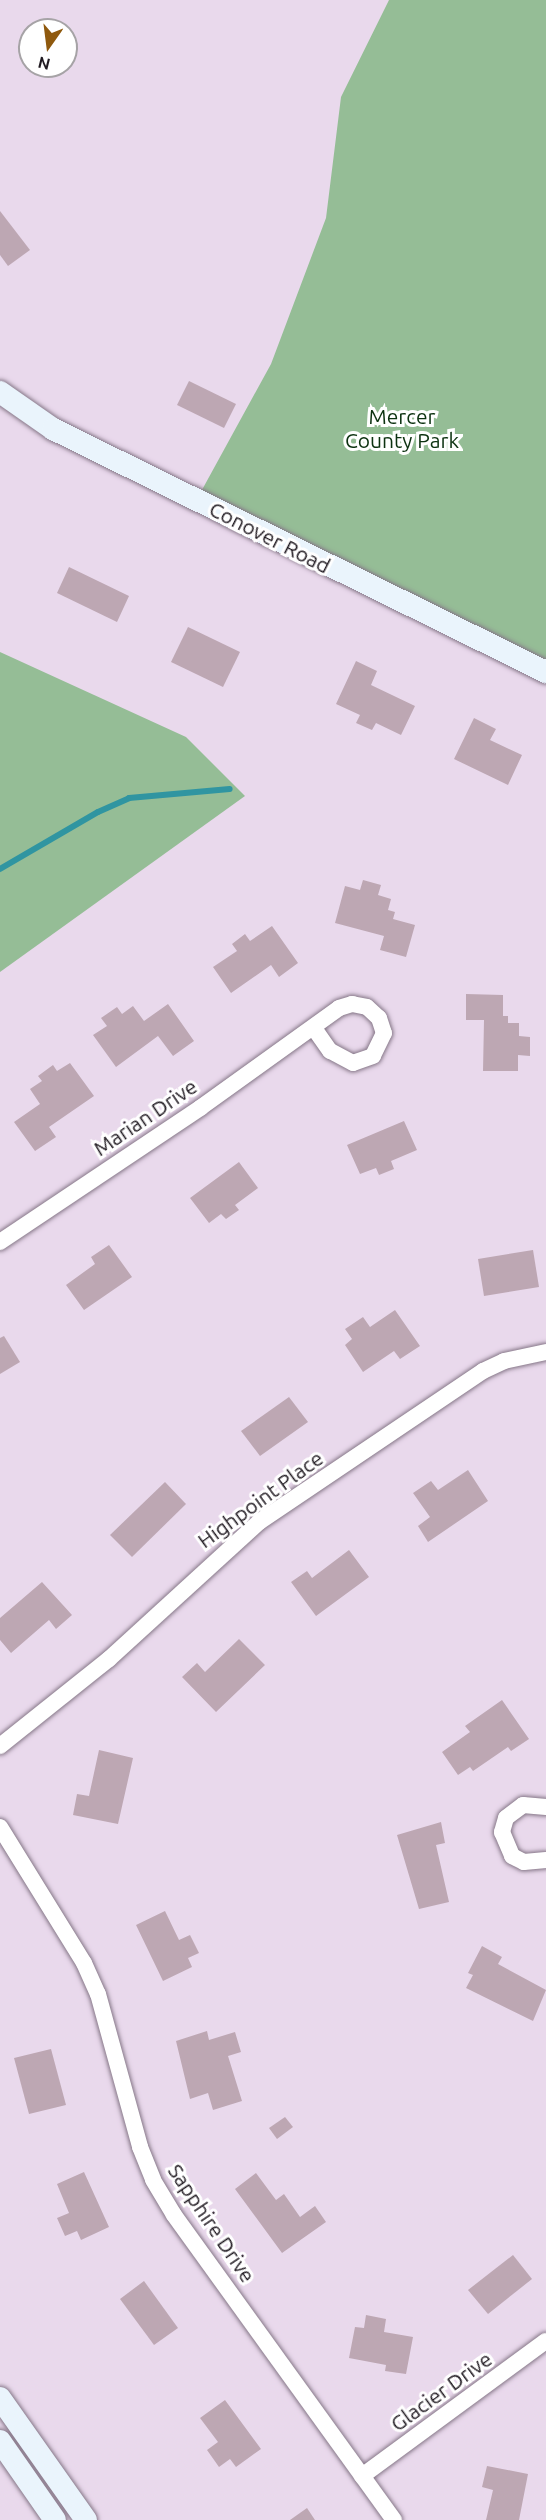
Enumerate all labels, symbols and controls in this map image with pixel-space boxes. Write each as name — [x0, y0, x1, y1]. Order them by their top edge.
north arrow — [18, 18, 78, 78]
text: N — [36, 53, 52, 74]
park label: Mercer County Park — [345, 403, 459, 453]
street label: Conover Road — [205, 496, 335, 578]
street label: Marian Drive — [88, 1073, 202, 1161]
street label: Highpoint Place — [192, 1445, 328, 1553]
street label: Sapphire Drive — [163, 2159, 261, 2287]
street label: Glacier Drive — [385, 2346, 497, 2436]

